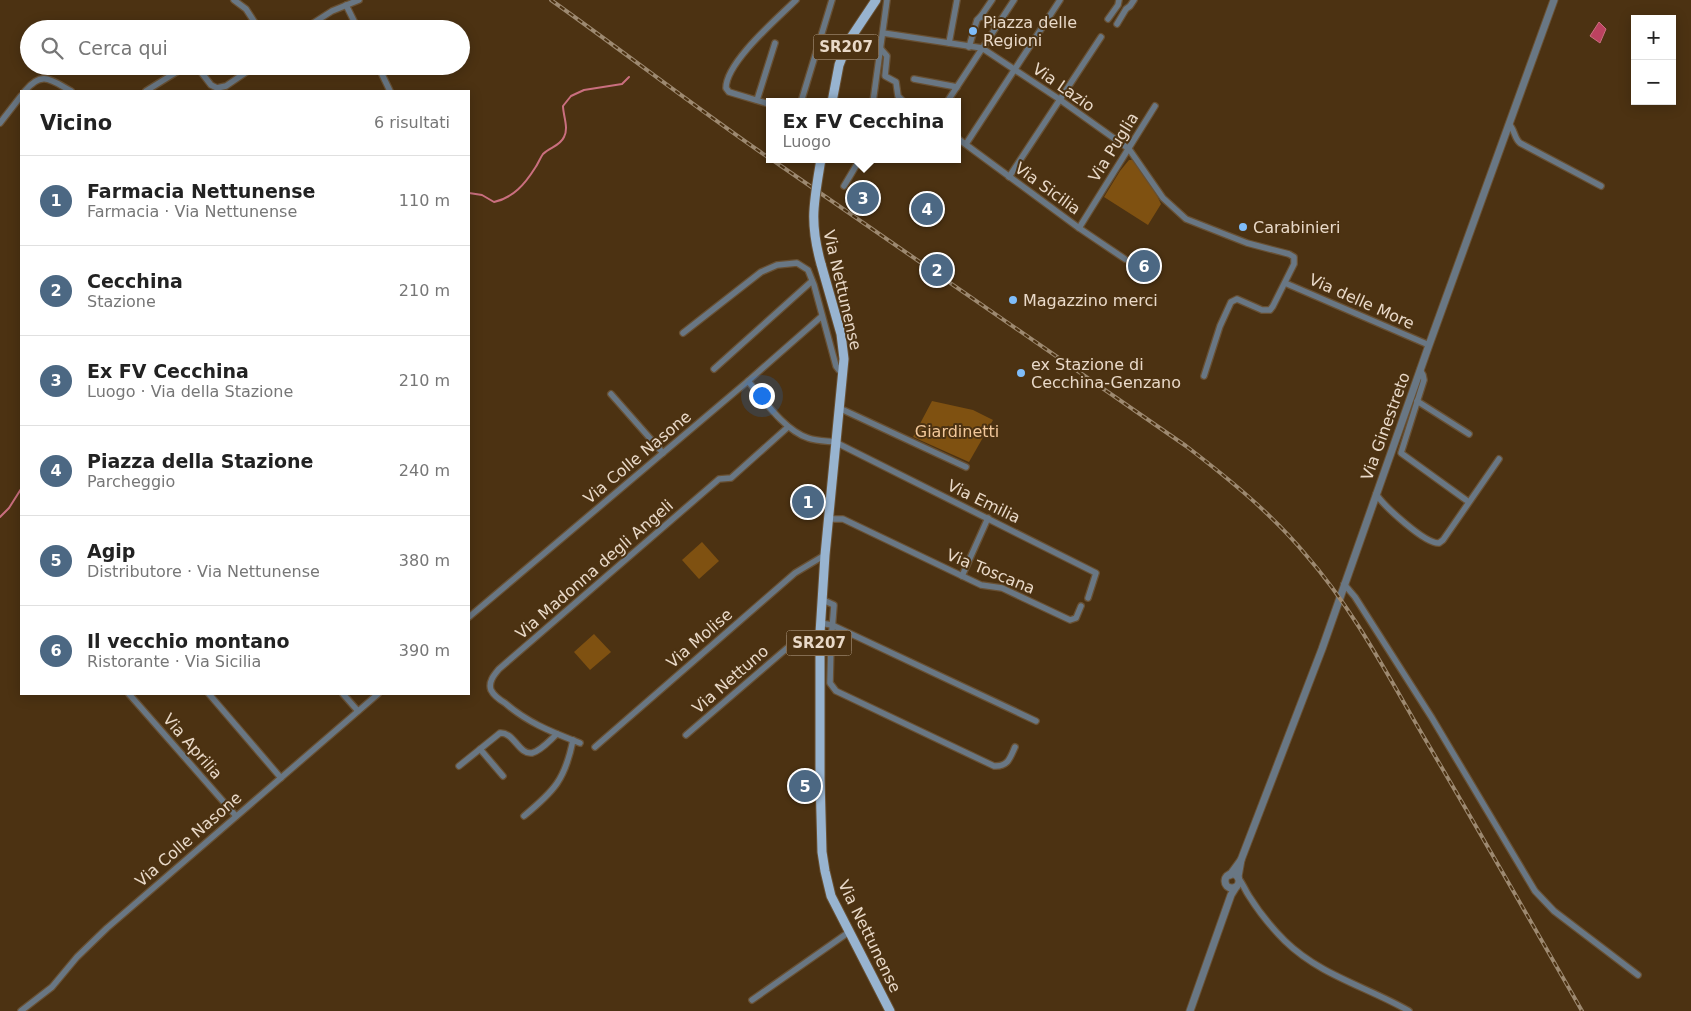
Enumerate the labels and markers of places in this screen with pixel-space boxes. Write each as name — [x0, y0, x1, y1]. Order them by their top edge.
place label: Piazza delle Regioni — [983, 13, 1077, 50]
marker: Piazza delle Regioni — [967, 25, 979, 37]
pin: 3 — [847, 179, 879, 217]
pin: 4 — [911, 190, 943, 228]
place label: Carabinieri — [1253, 218, 1340, 237]
marker: Carabinieri — [1237, 221, 1249, 233]
pin: 6 — [1128, 247, 1160, 285]
pin: 2 — [921, 251, 953, 289]
place label: Magazzino merci — [1023, 291, 1158, 310]
marker: Magazzino merci — [1007, 294, 1019, 306]
place label: ex Stazione di Cecchina-Genzano — [1031, 355, 1181, 392]
marker: ex Stazione di Cecchina-Genzano — [1015, 367, 1027, 379]
pin: 1 — [792, 483, 824, 521]
pin: 5 — [789, 767, 821, 805]

